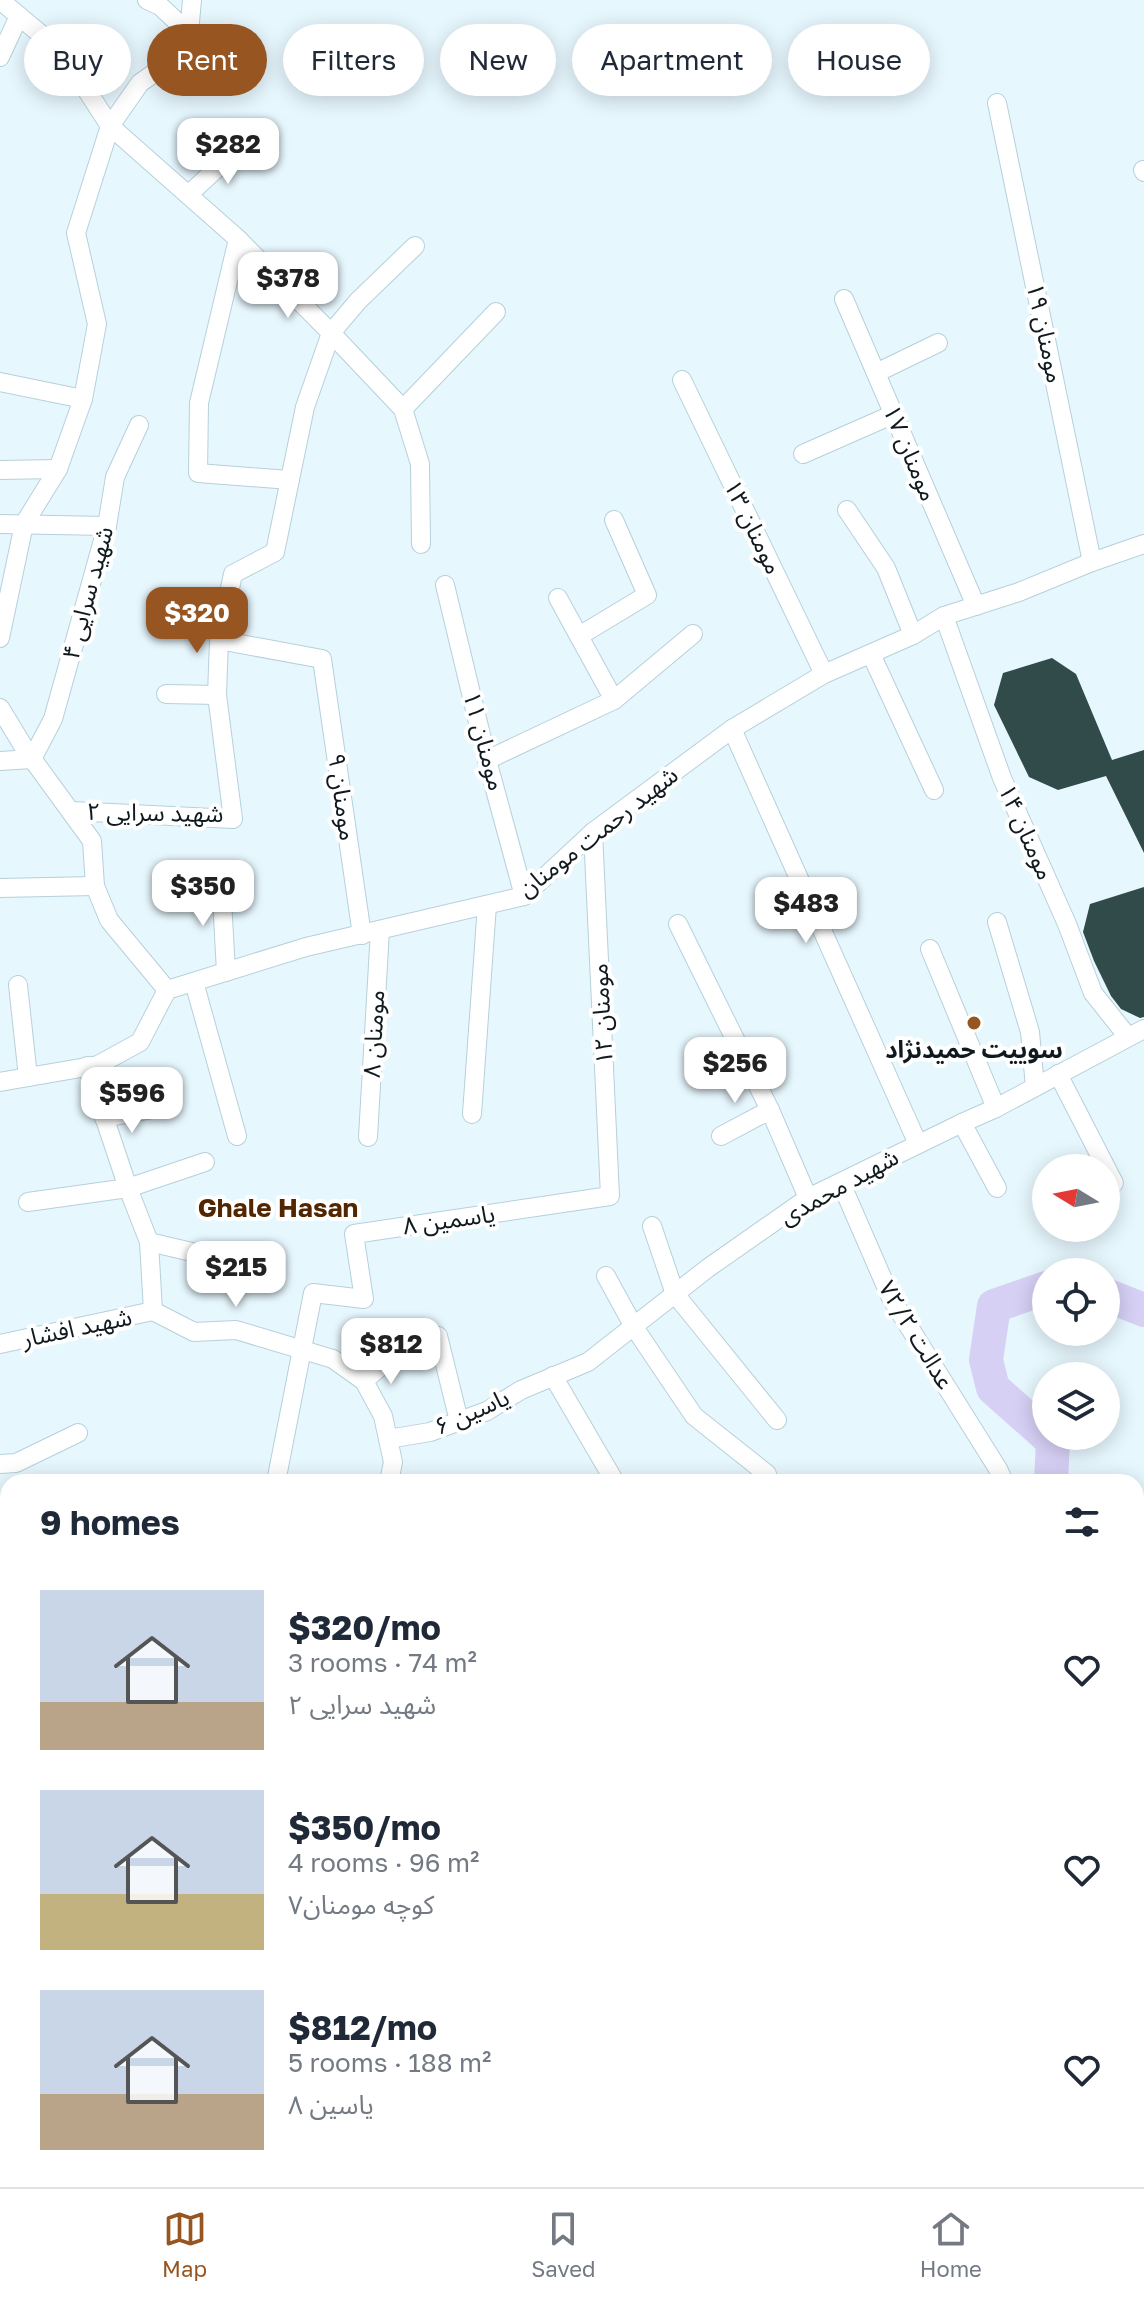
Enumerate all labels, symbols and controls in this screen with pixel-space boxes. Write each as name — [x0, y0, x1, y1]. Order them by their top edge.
chip: Buy — [24, 24, 131, 96]
chip: Rent — [147, 24, 267, 96]
chip: Filters — [283, 24, 424, 96]
chip: New — [440, 24, 556, 96]
chip: Apartment — [572, 24, 772, 96]
chip: House — [788, 24, 930, 96]
pin: $282 — [181, 118, 275, 186]
text: $282 — [195, 128, 261, 159]
pin: $378 — [241, 252, 335, 320]
text: $378 — [256, 262, 320, 293]
street label: مومنان ۱۹ — [1021, 280, 1071, 386]
street label: مومنان ۱۷ — [877, 400, 945, 505]
street label: مومنان ۱۳ — [718, 474, 790, 579]
street label: شهید سرایی ۴ — [55, 523, 119, 663]
pin: $320 — [150, 587, 244, 655]
text: $320 — [164, 597, 230, 628]
street label: مومنان ۱۱ — [457, 688, 513, 794]
street label: مومنان ۹ — [322, 751, 364, 842]
street label: شهید رحمت مومنان — [511, 759, 683, 903]
street label: مومنان ۱۴ — [993, 779, 1061, 884]
street label: شهید سرایی ۲ — [86, 796, 224, 828]
pin: $350 — [156, 860, 250, 928]
text: $350 — [170, 870, 236, 901]
pin: $483 — [759, 877, 853, 945]
text: $483 — [773, 887, 839, 918]
street label: مومنان ۱۲ — [583, 963, 619, 1066]
street label: مومنان ۸ — [356, 989, 390, 1079]
marker: سوییت حمیدنژاد — [965, 1014, 983, 1032]
place label: سوییت حمیدنژاد — [885, 1034, 1063, 1064]
pin: $256 — [688, 1037, 782, 1105]
text: $256 — [702, 1047, 768, 1078]
pin: $596 — [85, 1067, 179, 1135]
text: $596 — [99, 1077, 165, 1108]
street label: شهید محمدی — [774, 1141, 903, 1231]
north arrow — [1032, 1154, 1120, 1242]
map controls — [1032, 1154, 1120, 1450]
district label: Ghale Hasan — [198, 1192, 358, 1223]
street label: یاسمین ۸ — [401, 1198, 497, 1239]
pin: $215 — [189, 1241, 283, 1309]
text: $215 — [205, 1251, 267, 1282]
button: locate — [1032, 1258, 1120, 1346]
street label: عدالت ۷۲/۲ — [874, 1275, 961, 1394]
street label: شهید افشار — [18, 1301, 134, 1353]
pin: $812 — [344, 1318, 438, 1386]
text: $812 — [359, 1328, 423, 1359]
button: layers — [1032, 1362, 1120, 1450]
street label: یاسین ۶ — [429, 1381, 514, 1440]
icon: filters — [1060, 1500, 1104, 1544]
text: 9 homes — [40, 1502, 180, 1542]
text: $320/mo — [288, 1607, 441, 1647]
icon: home — [104, 1622, 200, 1718]
text: 3 rooms · 74 m² — [288, 1647, 477, 1678]
icon: heart — [1060, 1648, 1104, 1692]
text: شهید سرایی ۲ — [288, 1689, 436, 1720]
text: $350/mo — [288, 1807, 441, 1847]
icon: home — [104, 1822, 200, 1918]
text: 4 rooms · 96 m² — [288, 1847, 479, 1878]
icon: heart — [1060, 1848, 1104, 1892]
text: کوچه مومنان۷ — [288, 1889, 434, 1920]
text: $812/mo — [288, 2007, 437, 2047]
icon: home — [104, 2022, 200, 2118]
text: 5 rooms · 188 m² — [288, 2047, 491, 2078]
icon: heart — [1060, 2048, 1104, 2092]
text: یاسین ۸ — [288, 2089, 374, 2120]
tab: Map — [162, 2207, 207, 2282]
tab: Saved — [531, 2207, 595, 2282]
tab: Home — [920, 2207, 982, 2282]

